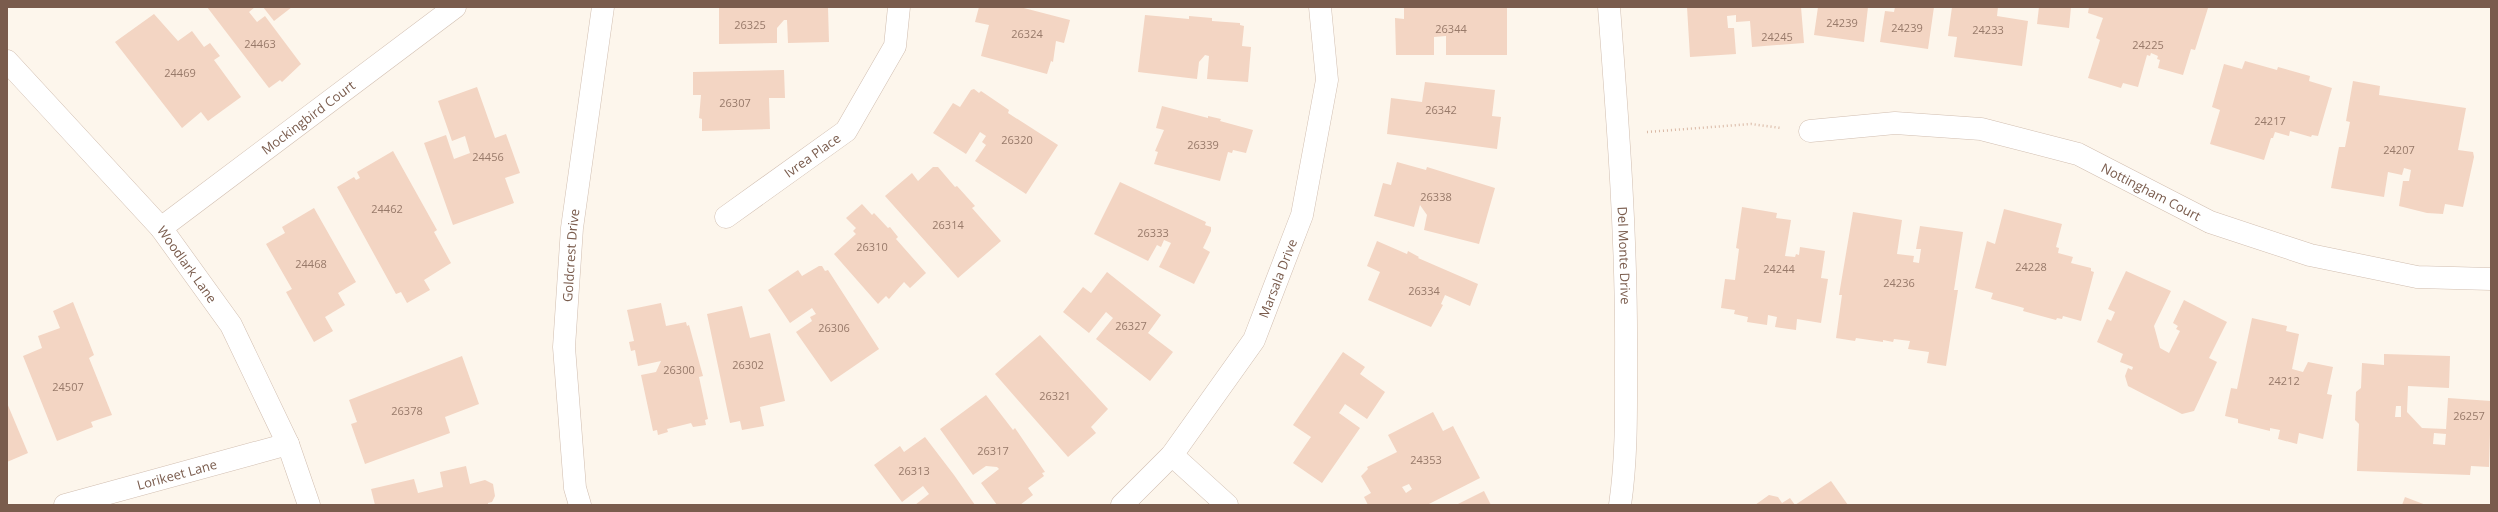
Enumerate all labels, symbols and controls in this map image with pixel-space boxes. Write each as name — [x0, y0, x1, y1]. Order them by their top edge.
house number: 24239 — [1826, 15, 1858, 30]
house number: 26325 — [734, 17, 766, 32]
house number: 24239 — [1891, 20, 1923, 35]
house number: 26344 — [1435, 21, 1467, 36]
house number: 24233 — [1972, 22, 2004, 37]
house number: 26324 — [1011, 26, 1043, 41]
house number: 24245 — [1761, 29, 1793, 44]
house number: 24463 — [244, 36, 276, 51]
house number: 24225 — [2132, 37, 2164, 52]
house number: 24469 — [164, 65, 196, 80]
street label: Mockingbird Court — [258, 76, 359, 159]
house number: 26307 — [719, 95, 751, 110]
house number: 26342 — [1425, 102, 1457, 117]
house number: 24217 — [2254, 113, 2286, 128]
street label: Ivrea Place — [780, 129, 844, 182]
house number: 26320 — [1001, 132, 1033, 147]
house number: 26339 — [1187, 137, 1219, 152]
house number: 24207 — [2383, 142, 2415, 157]
house number: 24456 — [472, 149, 504, 164]
street label: Nottingham Court — [2098, 159, 2204, 225]
house number: 26338 — [1420, 189, 1452, 204]
house number: 24462 — [371, 201, 403, 216]
street label: Del Monte Drive — [1613, 206, 1635, 305]
street label: Goldcrest Drive — [558, 208, 584, 303]
house number: 26314 — [932, 217, 964, 232]
street label: Woodlark Lane — [153, 222, 221, 307]
house number: 26333 — [1137, 225, 1169, 240]
street label: Marsala Drive — [1254, 236, 1301, 321]
house number: 26310 — [856, 239, 888, 254]
house number: 24468 — [295, 256, 327, 271]
house number: 24228 — [2015, 259, 2047, 274]
house number: 24244 — [1763, 261, 1795, 276]
house number: 24236 — [1883, 275, 1915, 290]
house number: 26334 — [1408, 283, 1440, 298]
house number: 26327 — [1115, 318, 1147, 333]
house number: 26306 — [818, 320, 850, 335]
house number: 26302 — [732, 357, 764, 372]
house number: 26300 — [663, 362, 695, 377]
house number: 24212 — [2268, 373, 2300, 388]
house number: 24507 — [52, 379, 84, 394]
house number: 26321 — [1039, 388, 1071, 403]
house number: 26378 — [391, 403, 423, 418]
house number: 26257 — [2453, 408, 2485, 423]
house number: 26317 — [977, 443, 1009, 458]
house number: 24353 — [1410, 452, 1442, 467]
street label: Lorikeet Lane — [135, 455, 219, 494]
house number: 26313 — [898, 463, 930, 478]

